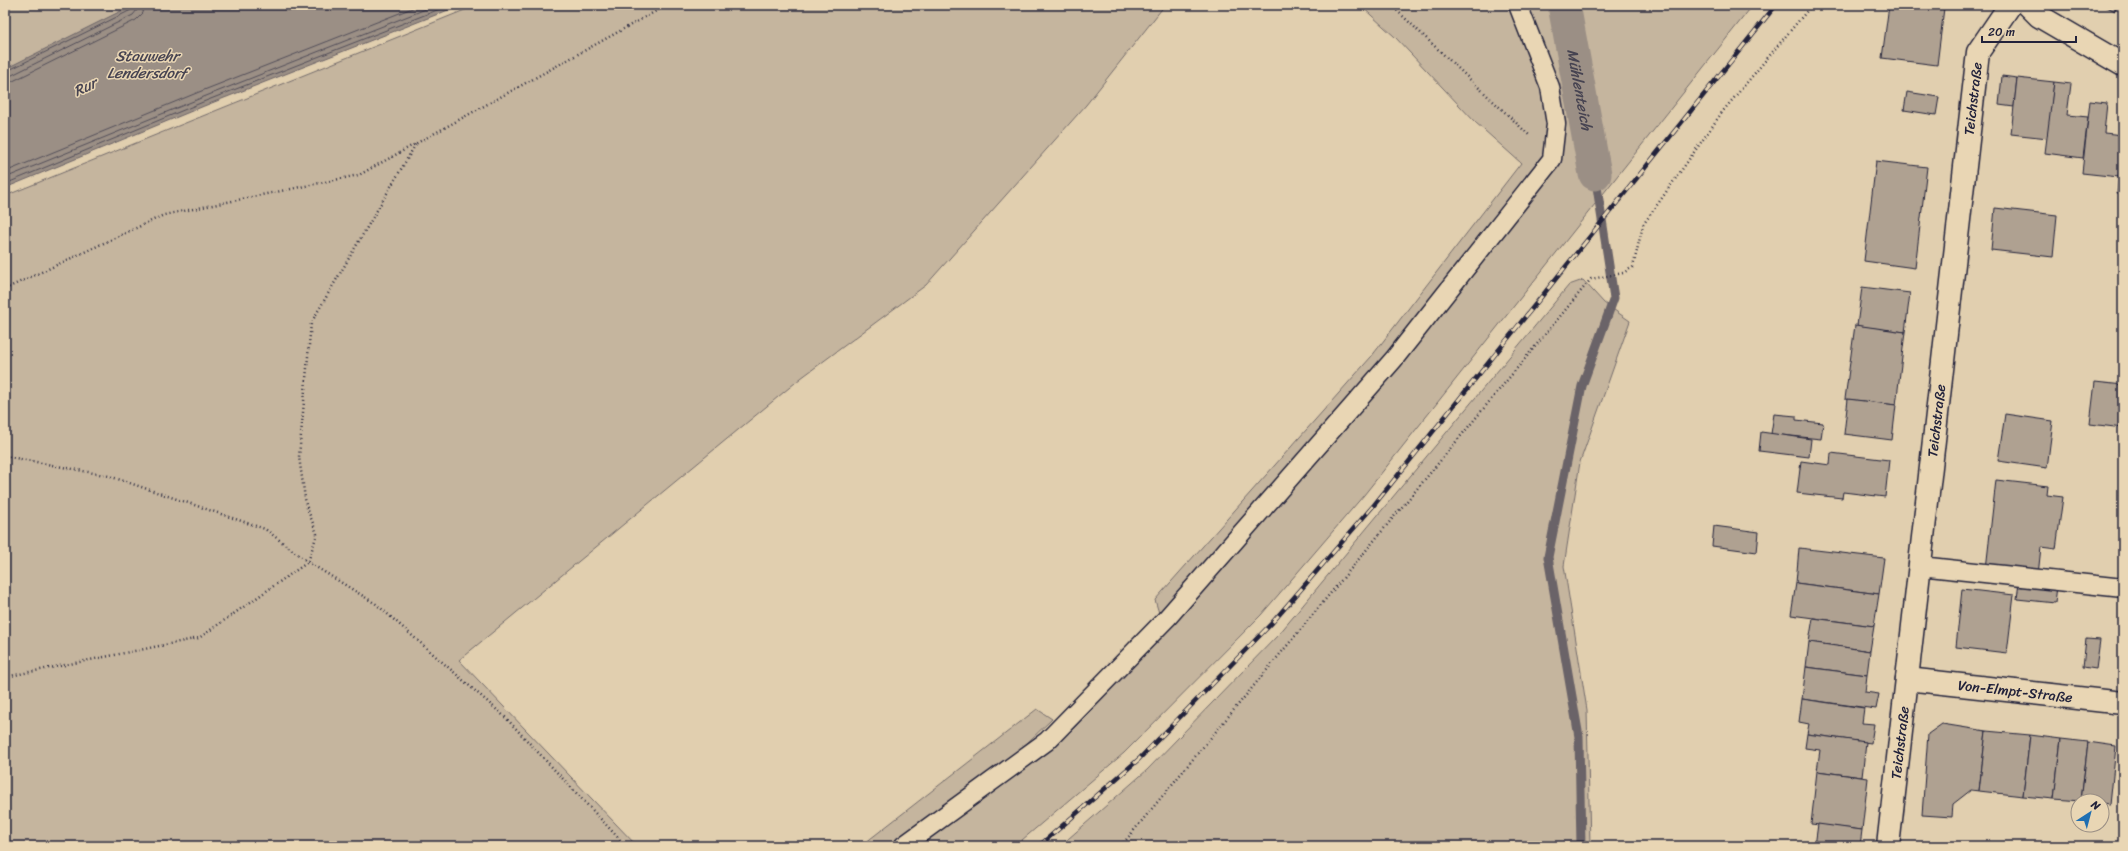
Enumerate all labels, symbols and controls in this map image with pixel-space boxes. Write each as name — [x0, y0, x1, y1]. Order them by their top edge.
scale bar — [1982, 18, 2076, 44]
text: 20 m — [1988, 21, 2015, 43]
water label: Stauwehr Lendersdorf — [107, 43, 191, 86]
water label: Mühlenteich — [1559, 47, 1600, 133]
street label: Teichstraße — [1957, 61, 1990, 137]
water label: Rur — [69, 69, 104, 104]
street label: Teichstraße — [1920, 383, 1953, 459]
street label: Von-Elmpt-Straße — [1957, 673, 2074, 710]
street label: Teichstraße — [1884, 705, 1917, 781]
north arrow — [2070, 793, 2110, 833]
text: N — [2086, 795, 2105, 815]

